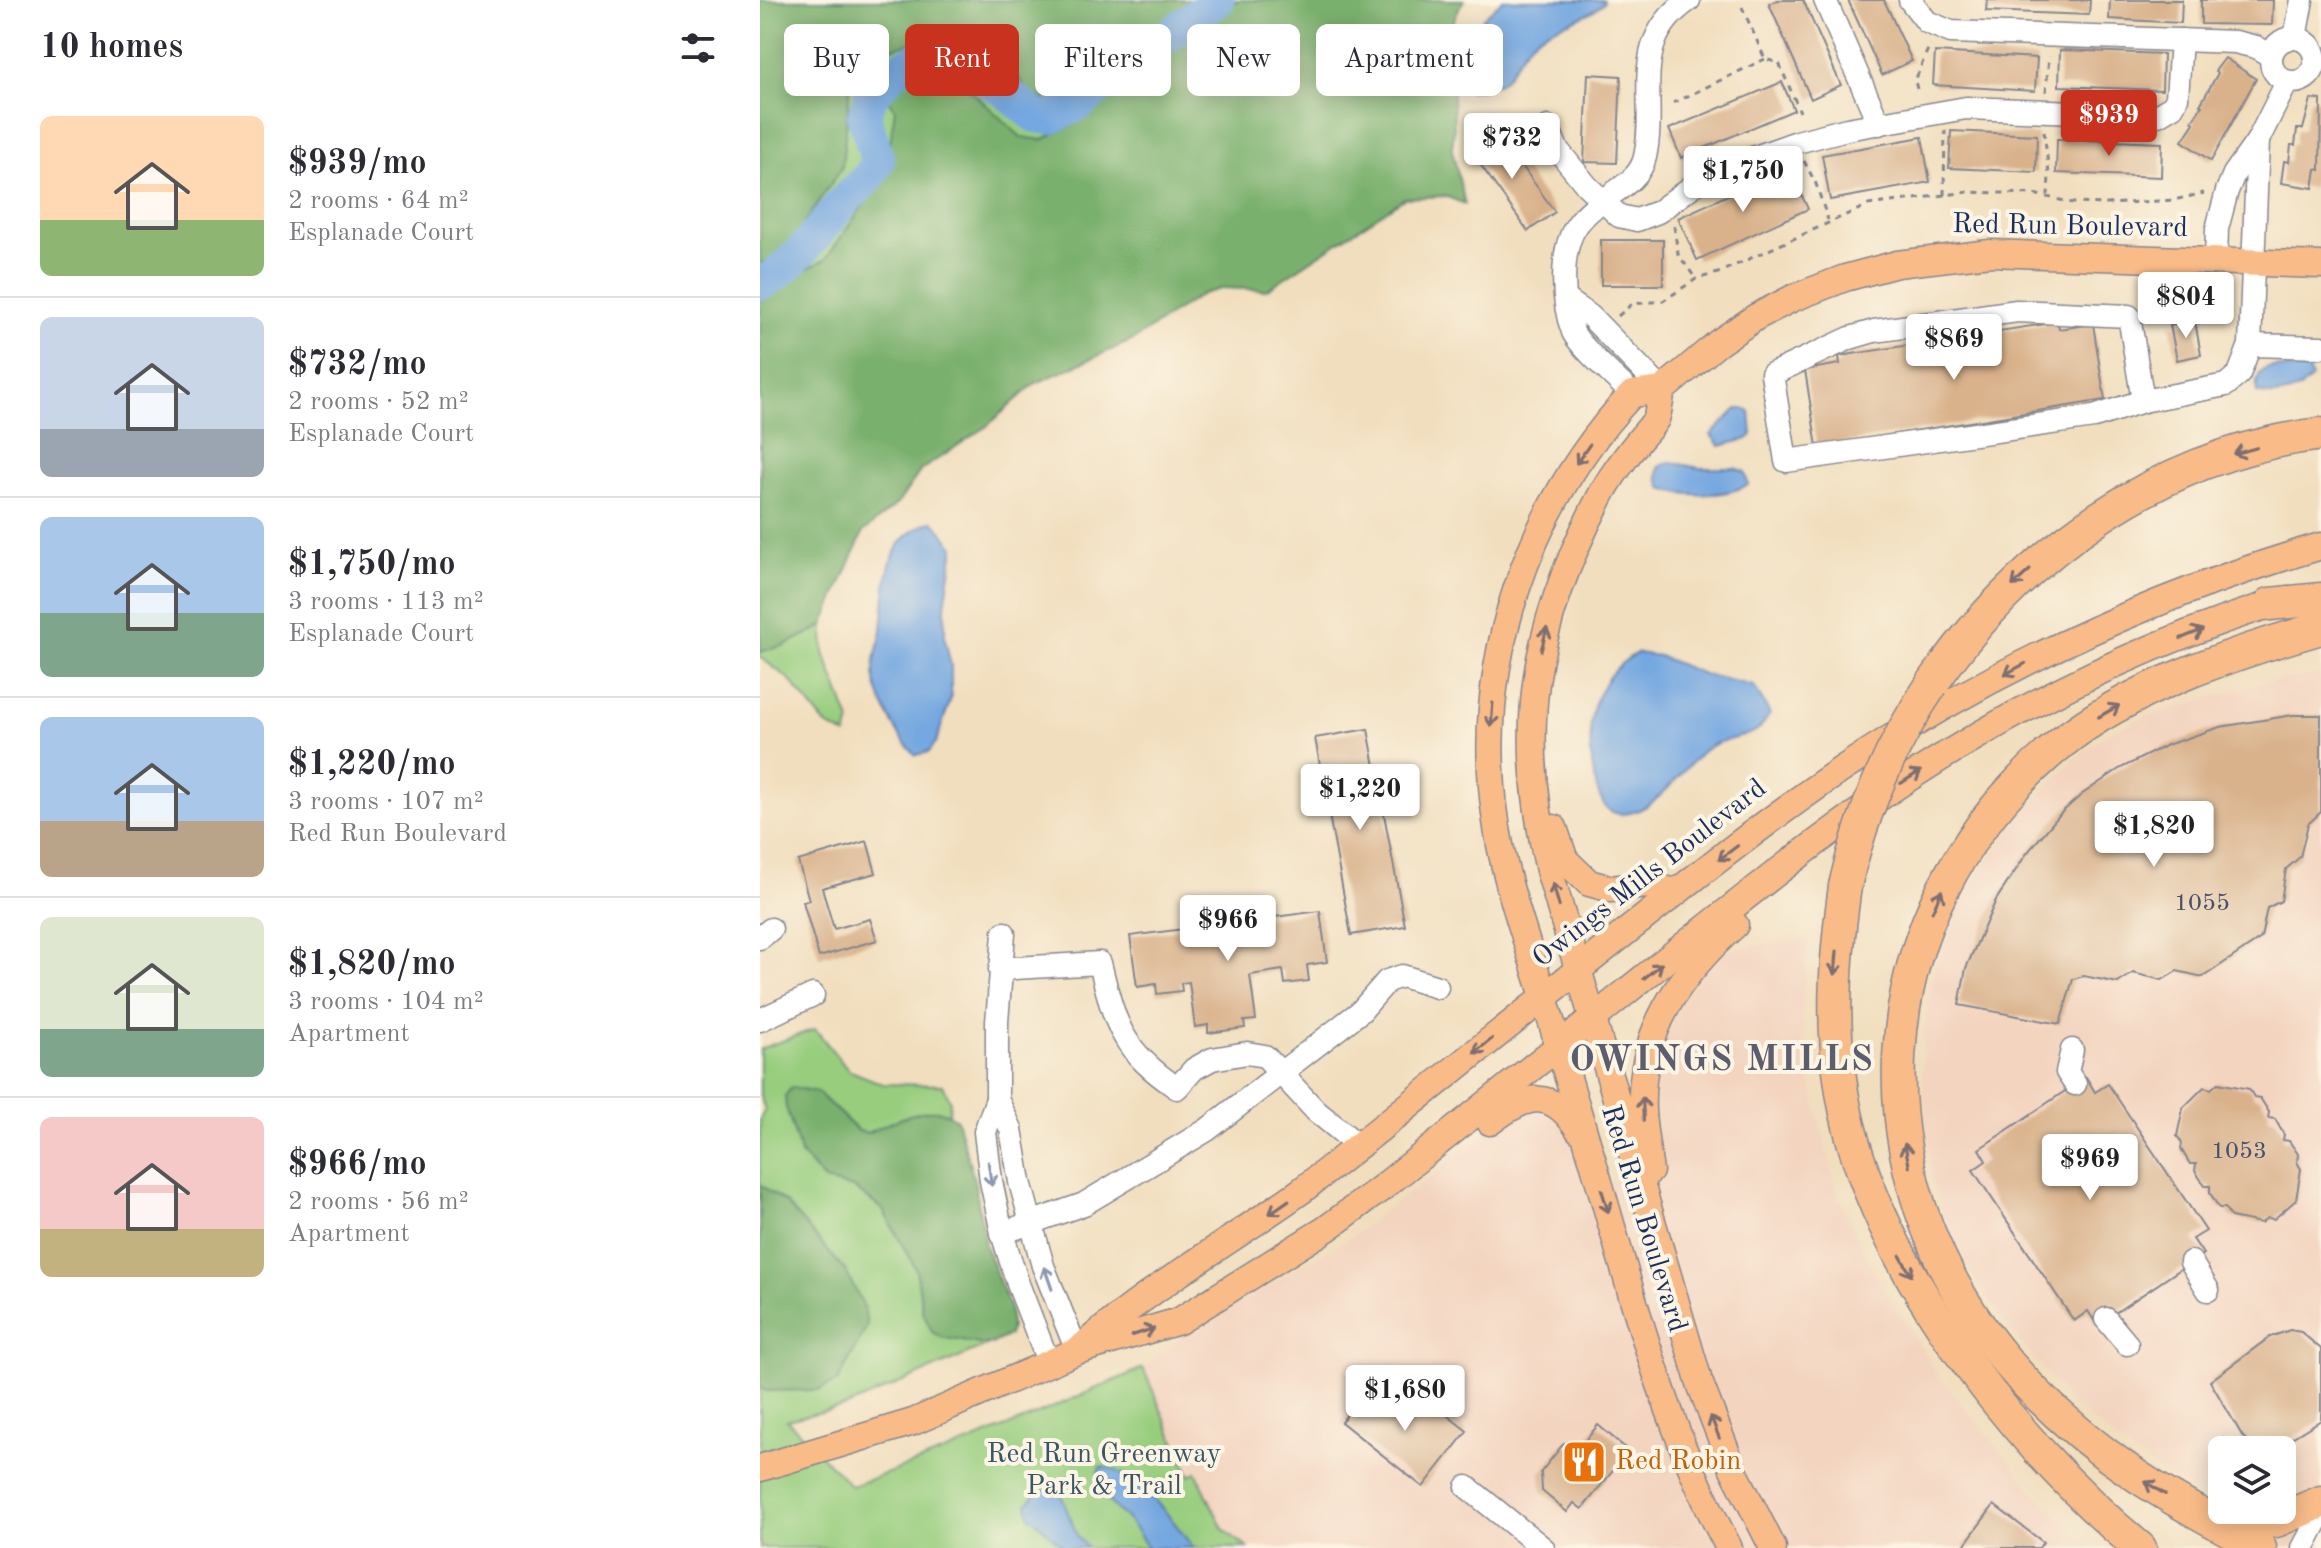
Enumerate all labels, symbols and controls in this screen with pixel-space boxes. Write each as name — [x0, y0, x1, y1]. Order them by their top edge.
chip: Buy — [784, 24, 889, 96]
chip: Rent — [905, 24, 1019, 96]
chip: Filters — [1035, 24, 1171, 96]
chip: New — [1187, 24, 1300, 96]
chip: Apartment — [1316, 24, 1503, 96]
icon: filters — [676, 26, 720, 70]
text: 10 homes — [40, 31, 183, 65]
pin: $939 — [2062, 90, 2156, 158]
text: $939 — [2079, 103, 2139, 129]
pin: $732 — [1465, 113, 1559, 181]
text: $732 — [1482, 126, 1542, 152]
pin: $1,750 — [1678, 146, 1808, 214]
text: $939/mo — [288, 147, 427, 181]
icon: home — [104, 148, 200, 244]
text: $1,750 — [1702, 159, 1784, 185]
text: 2 rooms · 64 m² — [288, 188, 469, 214]
street label: Red Run Boulevard — [1952, 211, 2188, 243]
text: Esplanade Court — [288, 220, 474, 246]
pin: $804 — [2139, 272, 2233, 340]
text: $804 — [2156, 285, 2216, 311]
pin: $869 — [1907, 314, 2001, 382]
text: $869 — [1924, 327, 1984, 353]
text: $732/mo — [288, 348, 427, 382]
icon: home — [104, 349, 200, 445]
text: 2 rooms · 52 m² — [288, 389, 469, 415]
text: Esplanade Court — [288, 421, 474, 447]
one-way arrow — [1575, 443, 1591, 465]
one-way arrow — [2233, 445, 2258, 459]
text: $1,750/mo — [288, 548, 456, 582]
icon: home — [104, 549, 200, 645]
one-way arrow — [2011, 569, 2031, 588]
text: 3 rooms · 113 m² — [288, 589, 484, 615]
text: Esplanade Court — [288, 621, 474, 647]
one-way arrow — [2179, 625, 2204, 640]
one-way arrow — [1538, 626, 1553, 652]
one-way arrow — [2004, 661, 2027, 677]
one-way arrow — [1484, 701, 1499, 728]
one-way arrow — [2097, 703, 2120, 719]
text: $1,220/mo — [288, 748, 456, 782]
icon: home — [104, 749, 200, 845]
pin: $1,220 — [1295, 764, 1425, 832]
one-way arrow — [1899, 769, 1922, 785]
street label: Owings Mills Boulevard — [1528, 774, 1772, 974]
text: $1,220 — [1319, 777, 1401, 803]
text: 3 rooms · 107 m² — [288, 789, 484, 815]
pin: $1,820 — [2089, 801, 2219, 869]
text: $1,820 — [2113, 814, 2195, 840]
text: Red Run Boulevard — [288, 821, 507, 847]
one-way arrow — [1718, 844, 1739, 861]
one-way arrow — [1548, 883, 1562, 908]
one-way arrow — [1930, 889, 1945, 913]
house number: 1055 — [2174, 892, 2230, 916]
pin: $966 — [1181, 895, 1275, 963]
text: $966 — [1198, 908, 1258, 934]
text: $1,820/mo — [288, 948, 456, 982]
icon: home — [104, 949, 200, 1045]
one-way arrow — [1828, 949, 1843, 976]
one-way arrow — [1642, 962, 1663, 980]
text: 3 rooms · 104 m² — [288, 989, 484, 1015]
text: Apartment — [288, 1021, 410, 1047]
one-way arrow — [1473, 1037, 1494, 1055]
district label: OWINGS MILLS — [1569, 1043, 1875, 1079]
one-way arrow — [1636, 1096, 1651, 1123]
street label: Red Run Boulevard — [1595, 1102, 1691, 1336]
pin: $969 — [2043, 1134, 2137, 1202]
house number: 1053 — [2211, 1140, 2267, 1164]
one-way arrow — [1898, 1142, 1913, 1168]
text: $969 — [2060, 1147, 2120, 1173]
text: $966/mo — [288, 1148, 427, 1182]
icon: home — [104, 1149, 200, 1245]
one-way arrow — [983, 1161, 998, 1186]
one-way arrow — [1598, 1188, 1613, 1214]
text: 2 rooms · 56 m² — [288, 1189, 469, 1215]
one-way arrow — [1268, 1199, 1290, 1215]
text: Apartment — [288, 1221, 410, 1247]
one-way arrow — [1898, 1254, 1914, 1278]
one-way arrow — [1039, 1266, 1054, 1291]
one-way arrow — [1130, 1324, 1156, 1339]
pin: $1,680 — [1340, 1365, 1470, 1433]
text: $1,680 — [1364, 1378, 1446, 1404]
one-way arrow — [1707, 1415, 1721, 1440]
map controls — [2208, 1436, 2296, 1524]
button: layers — [2208, 1436, 2296, 1524]
restaurant icon: Red Robin — [1560, 1438, 1608, 1486]
park label: Red Run Greenway Park & Trail — [987, 1441, 1222, 1501]
place label: Red Robin — [1615, 1448, 1741, 1476]
one-way arrow — [2144, 1479, 2167, 1495]

